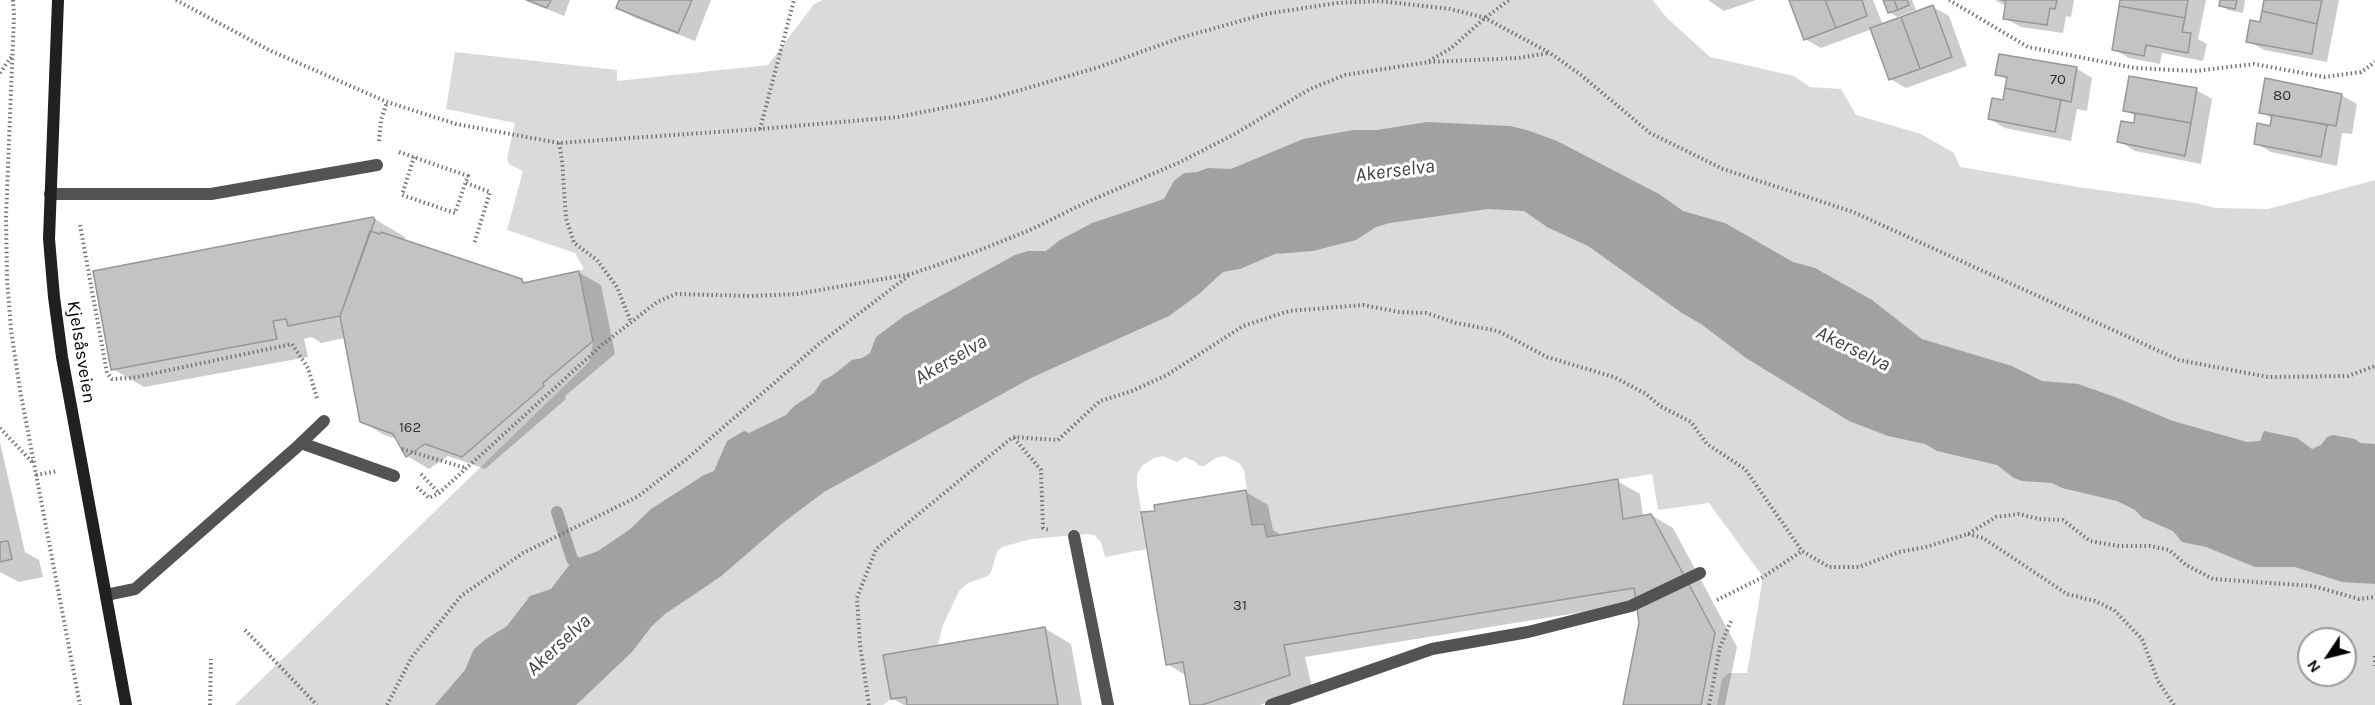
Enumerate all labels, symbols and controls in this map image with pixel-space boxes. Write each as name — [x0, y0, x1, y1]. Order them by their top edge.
house number: 70 — [2050, 71, 2066, 89]
house number: 80 — [2273, 87, 2291, 105]
water label: Akerselva — [1354, 154, 1436, 188]
street label: Kjelsåsveien — [62, 299, 100, 405]
water label: Akerselva — [1812, 321, 1894, 377]
water label: Akerselva — [911, 330, 991, 390]
house number: 162 — [399, 419, 421, 437]
house number: 31 — [1233, 597, 1247, 615]
water label: Akerselva — [522, 609, 596, 681]
north arrow — [2297, 627, 2357, 687]
text: N — [2302, 656, 2325, 677]

